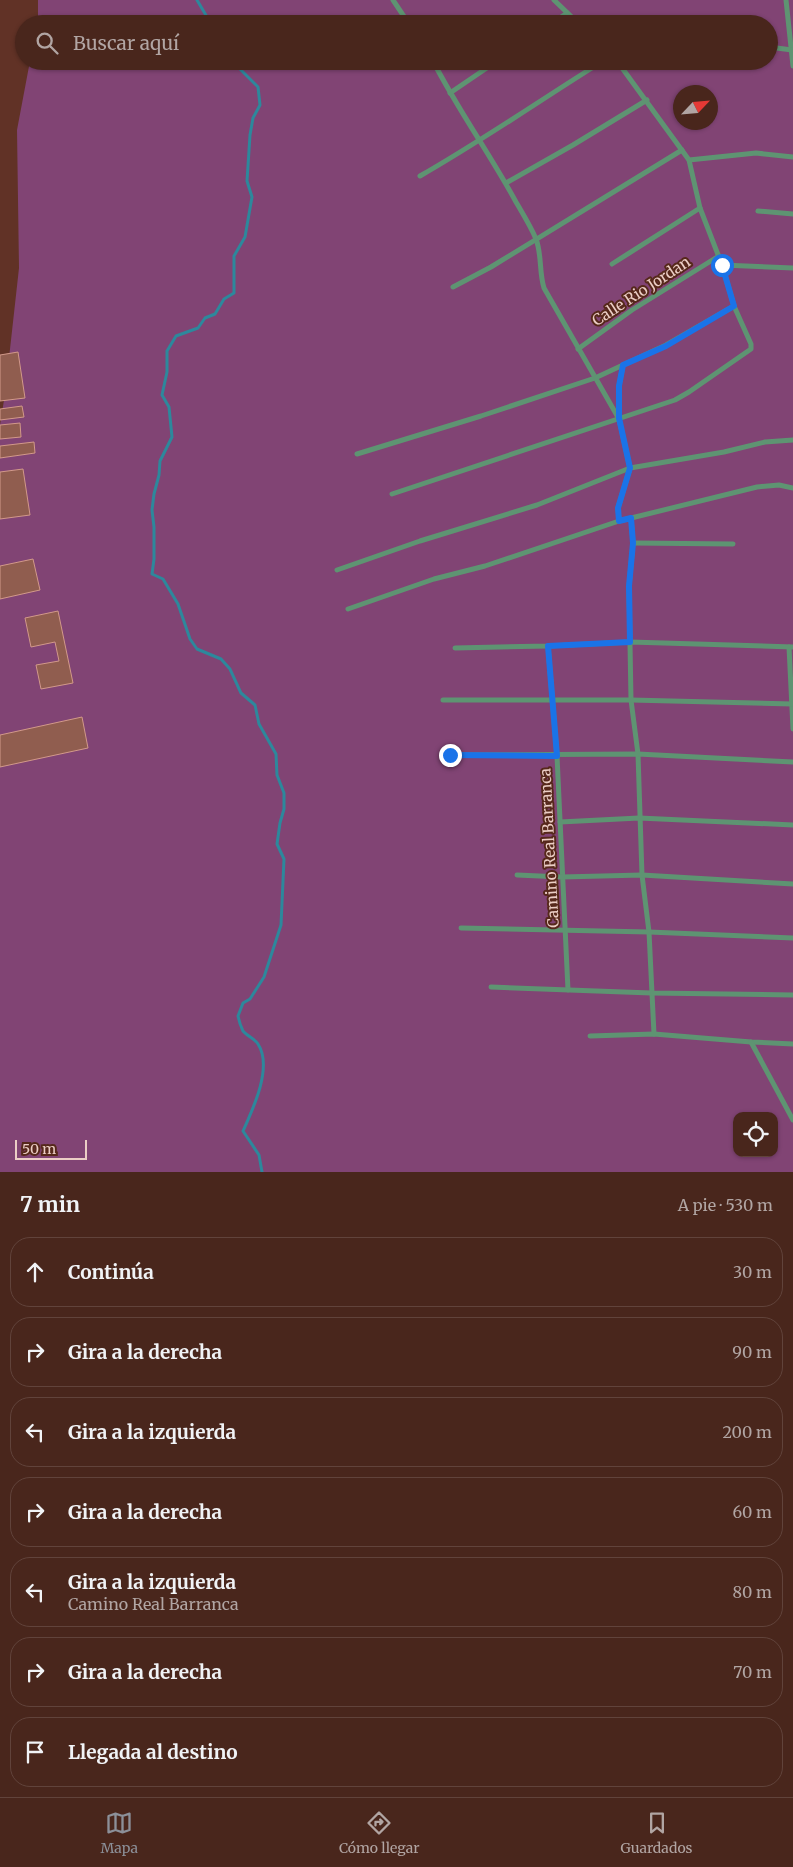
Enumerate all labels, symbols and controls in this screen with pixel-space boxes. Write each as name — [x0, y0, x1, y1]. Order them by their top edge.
search box — [15, 15, 778, 70]
icon: search — [33, 29, 61, 57]
text: Buscar aquí — [73, 31, 179, 55]
north arrow — [673, 85, 718, 130]
street label: Calle Rio Jordan — [588, 252, 694, 330]
route start — [711, 254, 734, 277]
route end — [439, 744, 462, 767]
street label: Camino Real Barranca — [535, 768, 563, 928]
map controls — [733, 1112, 778, 1157]
button: locate — [733, 1112, 778, 1157]
scale bar — [15, 1137, 88, 1160]
text: 50 m — [22, 1140, 56, 1158]
text: 7 min — [20, 1191, 80, 1218]
text: A pie · 530 m — [678, 1195, 773, 1215]
icon: ahead — [21, 1258, 49, 1286]
text: Continúa — [68, 1260, 154, 1284]
text: 30 m — [733, 1262, 772, 1282]
icon: right — [21, 1338, 49, 1366]
text: Gira a la derecha — [68, 1340, 222, 1364]
text: 90 m — [732, 1342, 772, 1362]
icon: left — [21, 1418, 49, 1446]
text: Gira a la izquierda — [68, 1420, 236, 1444]
text: 200 m — [722, 1422, 772, 1442]
icon: right — [21, 1498, 49, 1526]
text: Gira a la derecha — [68, 1500, 222, 1524]
text: 60 m — [732, 1502, 772, 1522]
text: Gira a la izquierda — [68, 1570, 236, 1594]
icon: left — [21, 1578, 49, 1606]
text: 80 m — [733, 1582, 772, 1602]
text: Camino Real Barranca — [68, 1594, 239, 1614]
icon: right — [21, 1658, 49, 1686]
text: Gira a la derecha — [68, 1660, 222, 1684]
text: 70 m — [733, 1662, 772, 1682]
icon: arrive — [21, 1738, 49, 1766]
text: Llegada al destino — [68, 1740, 238, 1764]
tab: Mapa — [100, 1809, 138, 1857]
tab: Cómo llegar — [339, 1809, 420, 1857]
tab: Guardados — [621, 1809, 693, 1857]

